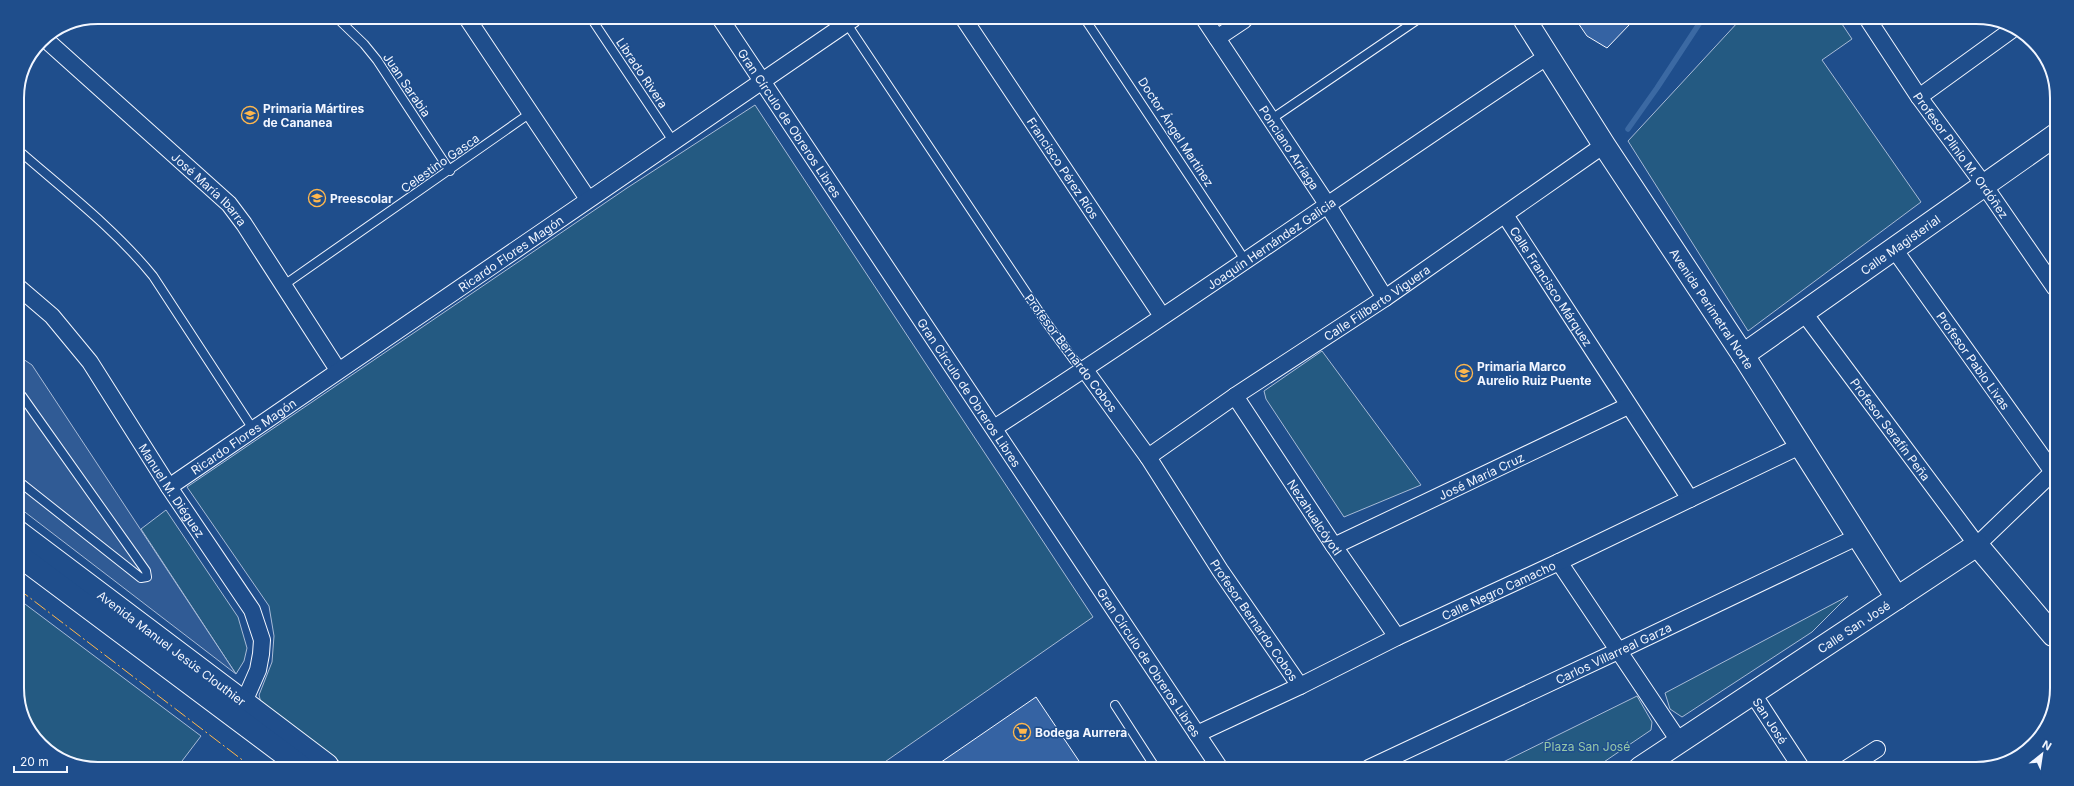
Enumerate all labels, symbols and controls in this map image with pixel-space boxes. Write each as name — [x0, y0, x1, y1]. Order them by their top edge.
street label: Librado Rivera — [613, 35, 671, 111]
street label: Gran Círculo de Obreros Libres — [735, 46, 845, 200]
street label: Juan Sarabia — [380, 50, 434, 120]
street label: Doctor Ángel Martínez — [1135, 75, 1217, 189]
street label: Profesor Plinio M. Ordóñez — [1911, 90, 2012, 221]
place label: Primaria Mártires de Cananea — [263, 101, 365, 130]
street label: Ponciano Arriaga — [1256, 103, 1323, 192]
school or university icon: Primaria Mártires de Cananea — [240, 105, 260, 125]
street label: Francisco Pérez Ríos — [1024, 114, 1102, 221]
street label: Celestino Gasca — [398, 130, 482, 196]
street label: José María Ibarra — [169, 149, 250, 229]
school or university icon: Preescolar — [307, 188, 327, 208]
place label: Preescolar — [330, 191, 393, 206]
street label: Joaquín Hernández Galicia — [1204, 194, 1338, 292]
street label: Calle Magisterial — [1857, 211, 1943, 278]
street label: Ricardo Flores Magón — [455, 212, 566, 294]
street label: Calle Francisco Márquez — [1507, 223, 1596, 349]
street label: Avenida Perimetral Norte — [1667, 245, 1757, 372]
street label: Calle Filiberto Viguera — [1321, 261, 1433, 344]
street label: Profesor Bernardo Cobos — [1022, 291, 1120, 415]
street label: Profesor Pablo Livas — [1934, 309, 2013, 412]
street label: Gran Círculo de Obreros Libres — [915, 315, 1024, 470]
place label: Primaria Marco Aurelio Ruiz Puente — [1477, 359, 1592, 388]
school or university icon: Primaria Marco Aurelio Ruiz Puente — [1454, 363, 1474, 383]
street label: Profesor Serafín Peña — [1848, 375, 1934, 483]
street label: Ricardo Flores Magón — [188, 395, 299, 477]
street label: Manuel M. Diéguez — [136, 440, 208, 540]
street label: José María Cruz — [1436, 449, 1526, 503]
street label: Nezahualcóyotl — [1285, 476, 1345, 558]
street label: Profesor Bernardo Cobos — [1207, 556, 1302, 684]
street label: Calle Negro Camacho — [1439, 557, 1558, 623]
street label: Gran Círculo de Obreros Libres — [1094, 585, 1204, 739]
street label: Avenida Manuel Jesús Clouthier — [95, 587, 249, 709]
street label: Calle San José — [1814, 597, 1893, 656]
street label: Carlos Villarreal Garza — [1553, 619, 1674, 687]
street label: San José — [1750, 695, 1791, 747]
supermarket icon: Bodega Aurrera — [1012, 722, 1032, 742]
place label: Bodega Aurrera — [1035, 725, 1127, 740]
north arrow — [2022, 734, 2062, 774]
text: N — [2040, 737, 2054, 753]
park label: Plaza San José — [1544, 739, 1630, 754]
scale bar — [14, 748, 67, 774]
text: 20 m — [20, 754, 49, 769]

